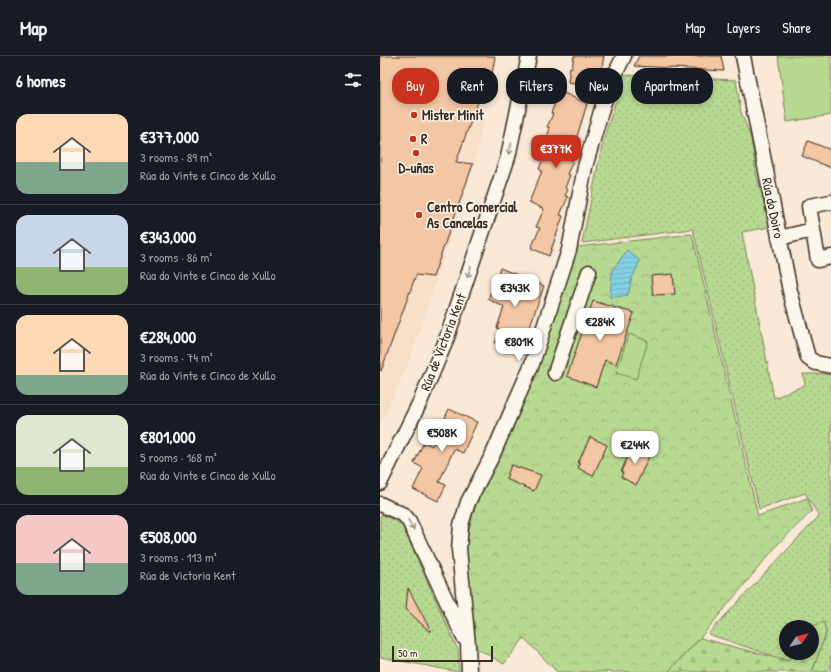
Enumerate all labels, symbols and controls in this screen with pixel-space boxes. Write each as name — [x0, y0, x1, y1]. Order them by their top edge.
text: Map — [20, 15, 47, 41]
text: Map — [685, 18, 705, 37]
text: Layers — [727, 18, 760, 37]
text: Share — [782, 18, 811, 37]
chip: Buy — [392, 68, 439, 104]
chip: Rent — [447, 68, 498, 104]
chip: Filters — [506, 68, 567, 104]
chip: New — [575, 68, 623, 104]
chip: Apartment — [631, 68, 713, 104]
text: 6 homes — [16, 69, 66, 92]
icon: filters — [342, 69, 364, 91]
place label: Mister Minit — [422, 105, 485, 124]
marker: Mister Minit — [409, 110, 419, 120]
text: €377,000 — [140, 125, 199, 148]
place label: R — [421, 129, 428, 148]
icon: home — [48, 130, 96, 178]
marker: R — [408, 134, 418, 144]
pin: €377K — [528, 135, 584, 169]
text: €377K — [540, 139, 572, 157]
one-way arrow — [505, 142, 513, 155]
text: 3 rooms · 89 m² — [140, 148, 212, 166]
marker: D-uñas — [411, 148, 421, 158]
place label: D-uñas — [398, 158, 434, 177]
text: Rúa do Vinte e Cinco de Xullo — [140, 166, 276, 184]
street label: Rúa do Doiro — [758, 176, 789, 240]
place label: Centro Comercial As Cancelas — [427, 197, 517, 232]
marker: Centro Comercial As Cancelas — [414, 210, 424, 220]
text: €343,000 — [140, 225, 196, 248]
icon: home — [48, 231, 96, 279]
text: 3 rooms · 86 m² — [140, 248, 212, 266]
text: Rúa do Vinte e Cinco de Xullo — [140, 266, 276, 284]
one-way arrow — [465, 266, 472, 279]
pin: €343K — [487, 274, 543, 308]
text: €343K — [500, 278, 530, 296]
street label: Rúa de Victoria Kent — [415, 290, 470, 393]
pin: €284K — [572, 308, 628, 342]
text: €284K — [585, 312, 615, 330]
text: €284,000 — [140, 325, 196, 348]
pin: €801K — [491, 328, 547, 362]
icon: home — [48, 331, 96, 379]
text: €801K — [504, 332, 534, 350]
text: 3 rooms · 74 m² — [140, 348, 213, 366]
text: Rúa do Vinte e Cinco de Xullo — [140, 366, 276, 384]
pin: €508K — [414, 419, 470, 453]
text: €508K — [427, 423, 457, 441]
text: €801,000 — [140, 425, 196, 448]
icon: home — [48, 431, 96, 479]
pin: €244K — [607, 431, 663, 465]
text: €244K — [621, 435, 649, 453]
text: 5 rooms · 168 m² — [140, 448, 217, 466]
text: Rúa do Vinte e Cinco de Xullo — [140, 466, 276, 484]
one-way arrow — [408, 519, 415, 531]
text: €508,000 — [140, 525, 197, 548]
icon: home — [48, 531, 96, 579]
text: 3 rooms · 113 m² — [140, 548, 217, 566]
text: Rúa de Victoria Kent — [140, 566, 236, 584]
north arrow — [779, 620, 819, 660]
map controls — [779, 620, 819, 660]
scale bar — [392, 644, 493, 663]
text: 50 m — [398, 646, 418, 660]

